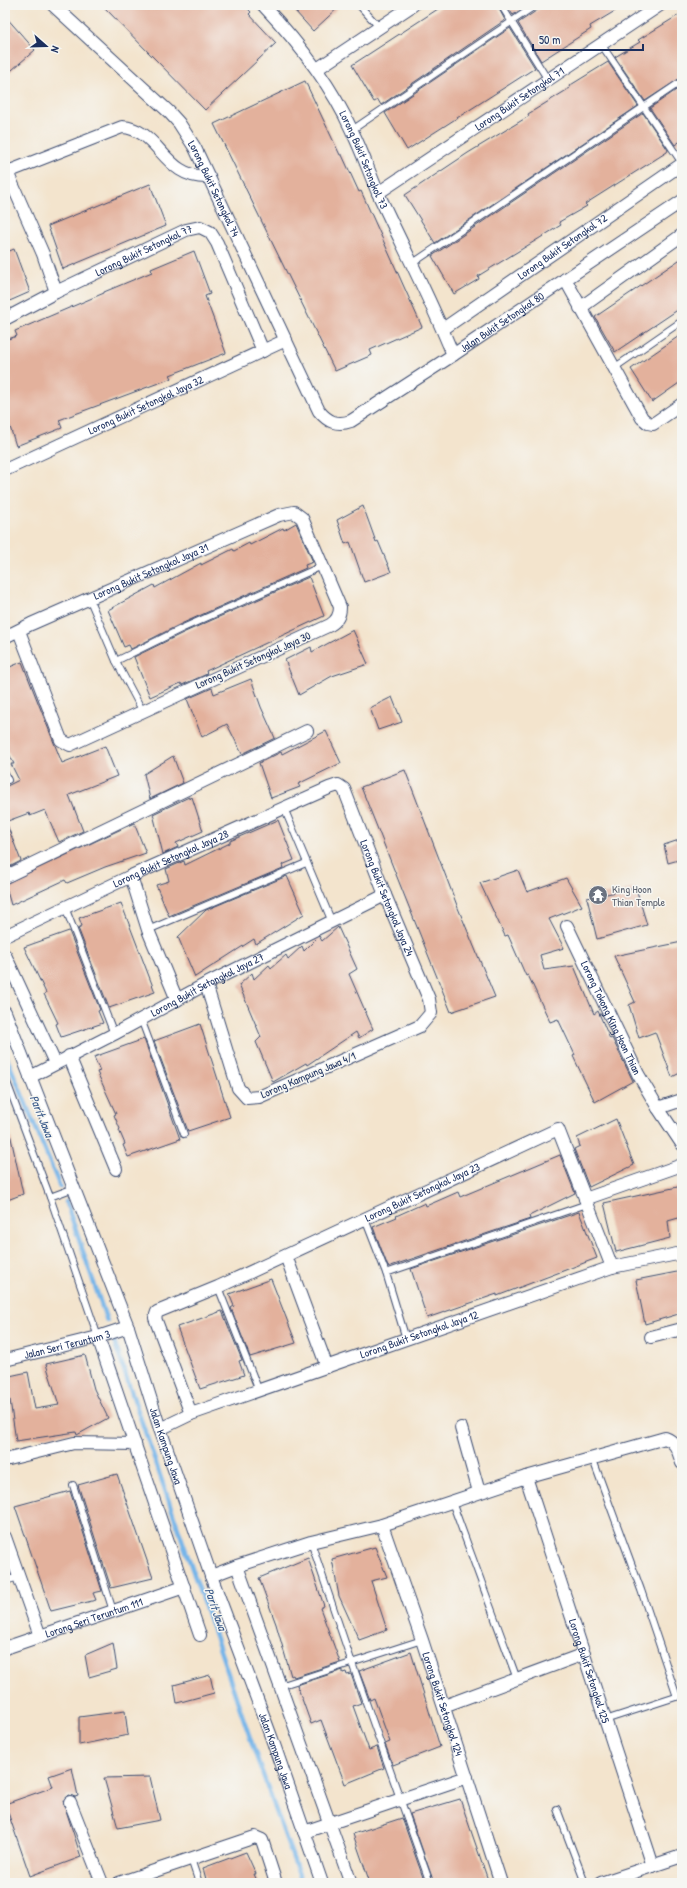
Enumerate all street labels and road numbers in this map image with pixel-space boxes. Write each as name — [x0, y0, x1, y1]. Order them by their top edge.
street label: Lorong Bukit Setongkol 71 — [472, 64, 567, 134]
street label: Lorong Bukit Setongkol 73 — [336, 108, 391, 211]
street label: Lorong Bukit Setongkol 74 — [185, 138, 243, 239]
street label: Lorong Bukit Setongkol 72 — [515, 211, 610, 282]
street label: Lorong Bukit Setongkol 77 — [93, 222, 194, 279]
street label: Jalan Bukit Setongkol 80 — [457, 289, 547, 355]
street label: Lorong Bukit Setongkol Jaya 32 — [86, 372, 205, 438]
street label: Lorong Bukit Setongkol Jaya 31 — [91, 540, 210, 603]
street label: Lorong Bukit Setongkol Jaya 30 — [193, 628, 313, 692]
street label: Lorong Bukit Setongkol Jaya 28 — [111, 827, 231, 890]
street label: Lorong Bukit Setongkol Jaya 24 — [357, 838, 417, 958]
street label: Lorong Bukit Setongkol Jaya 27 — [148, 949, 266, 1020]
street label: Lorong Tokong King Hoon Thian — [578, 959, 644, 1077]
street label: Lorong Kampung Jawa 4/1 — [258, 1049, 358, 1101]
street label: Lorong Bukit Setongkol Jaya 23 — [363, 1159, 482, 1225]
street label: Lorong Bukit Setongkol Jaya 12 — [358, 1307, 480, 1361]
street label: Jalan Seri Teruntum 3 — [23, 1326, 112, 1362]
street label: Jalan Kampung Jawa — [147, 1406, 186, 1487]
street label: Lorong Seri Teruntum 111 — [44, 1595, 144, 1641]
street label: Lorong Bukit Setongkol 125 — [566, 1617, 613, 1725]
street label: Lorong Bukit Setongkol 124 — [419, 1650, 466, 1758]
street label: Jalan Kampung Jawa — [256, 1711, 296, 1791]

